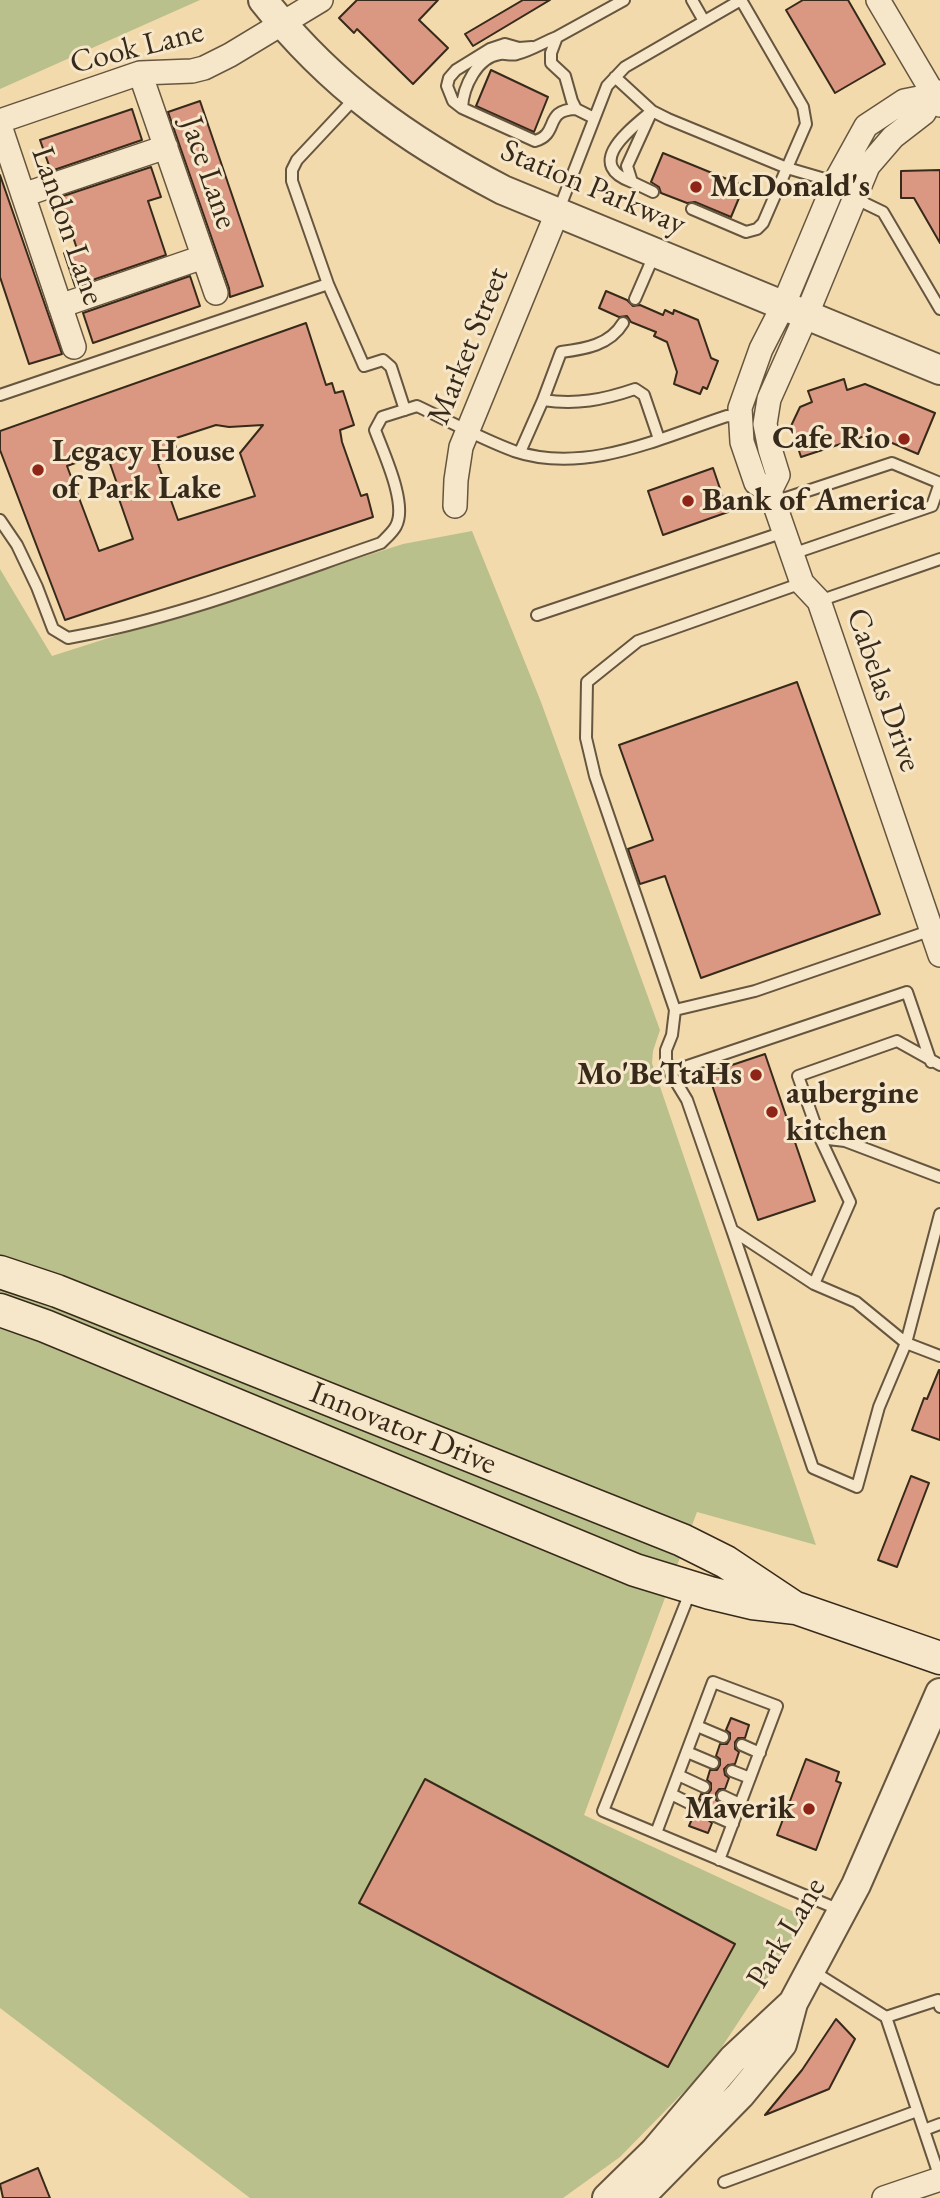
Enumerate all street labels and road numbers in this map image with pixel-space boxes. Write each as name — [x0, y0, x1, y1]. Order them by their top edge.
street label: Cook Lane — [66, 13, 208, 83]
street label: Jace Lane — [171, 112, 245, 234]
street label: Station Parkway — [495, 132, 691, 244]
street label: Landon Lane — [22, 142, 112, 310]
street label: Market Street — [420, 262, 518, 430]
street label: Cabelas Drive — [837, 603, 929, 777]
street label: Innovator Drive — [304, 1374, 502, 1484]
street label: Park Lane — [739, 1871, 835, 1995]

